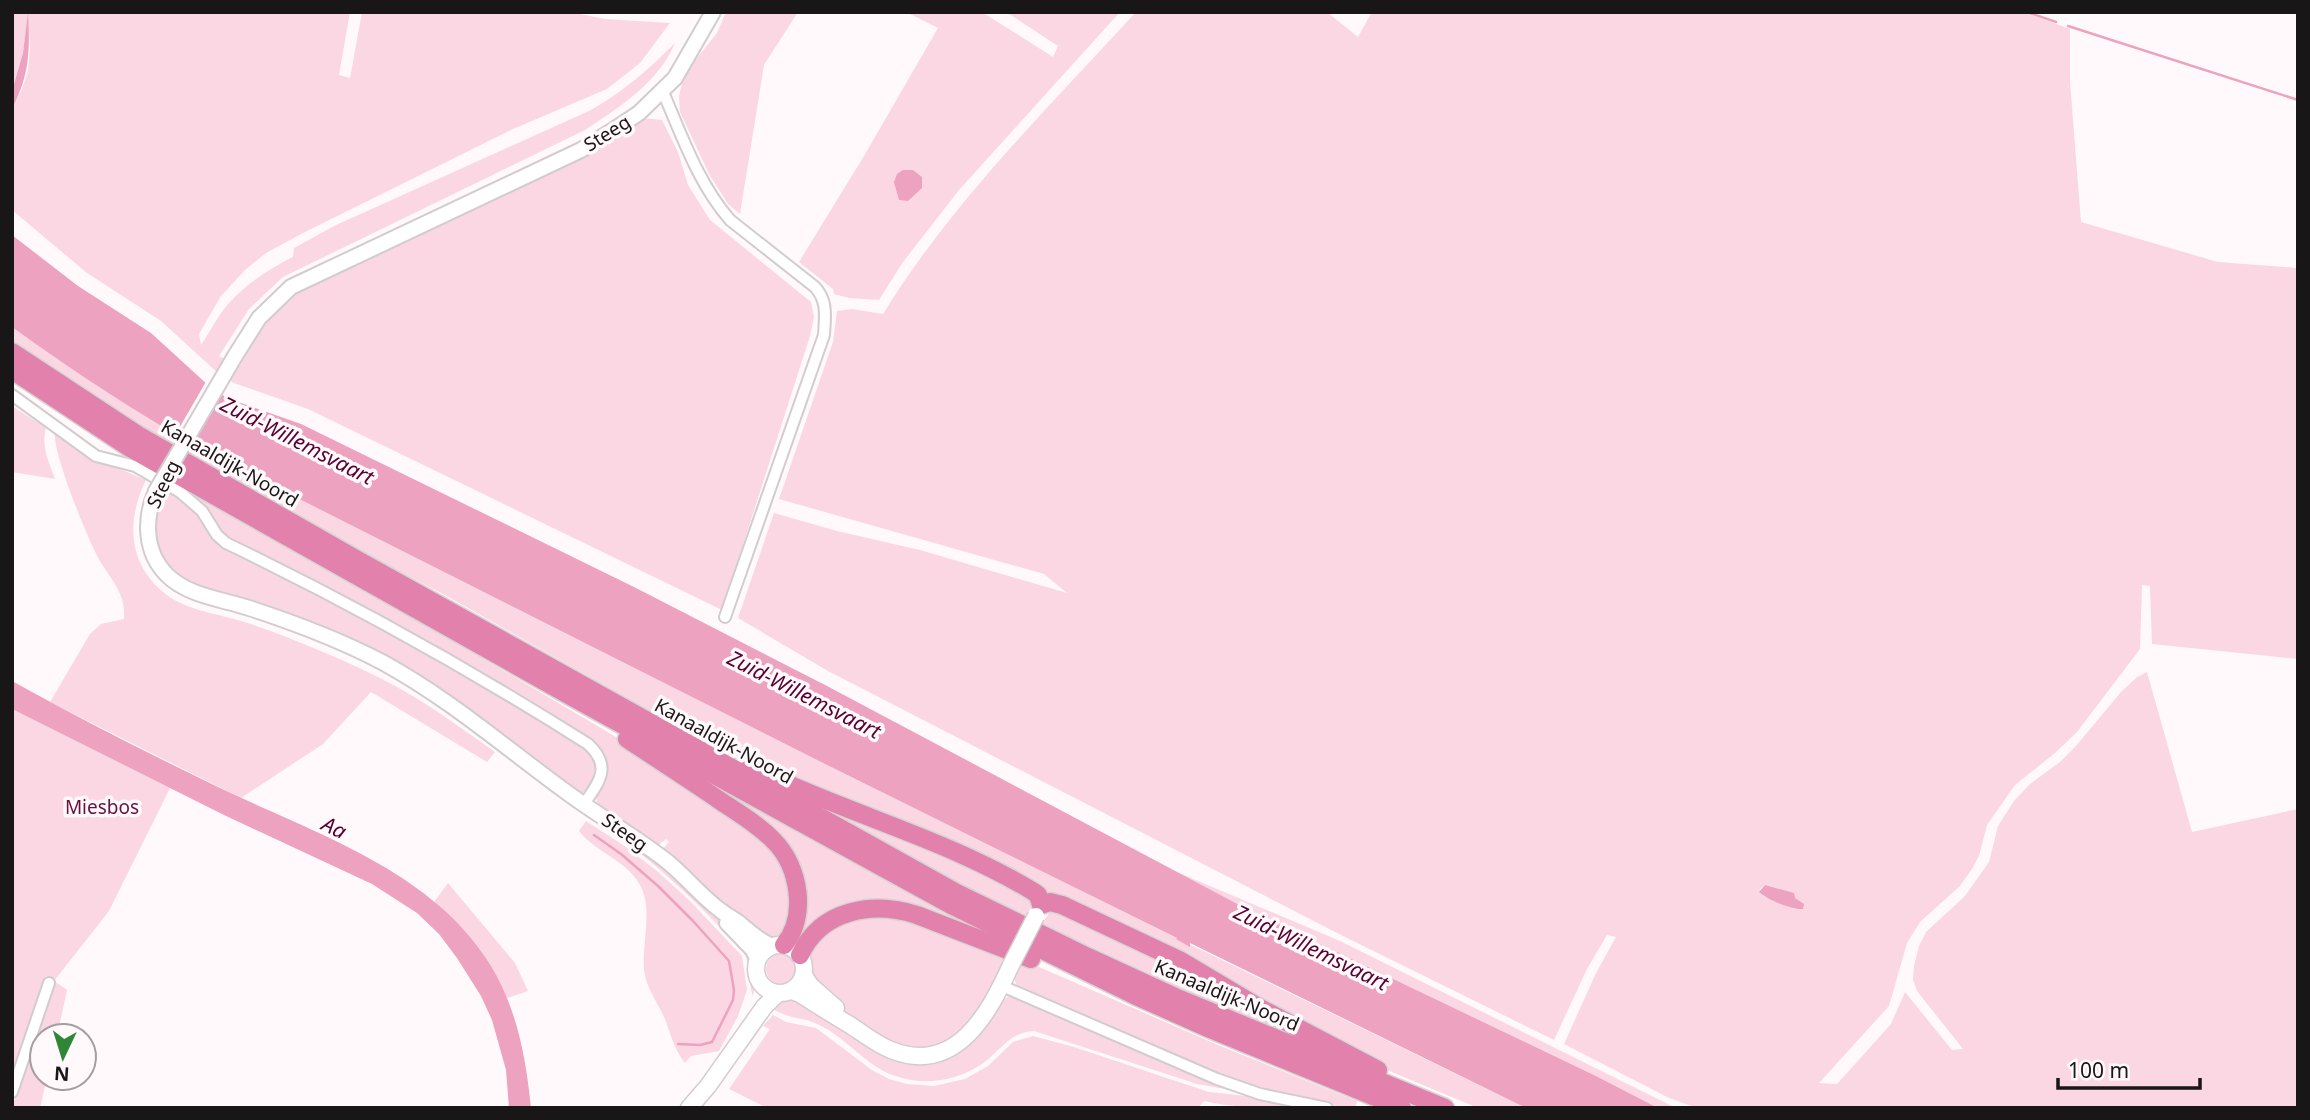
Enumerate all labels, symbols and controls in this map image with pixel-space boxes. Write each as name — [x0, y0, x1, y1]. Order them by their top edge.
street label: Steeg — [579, 109, 635, 157]
water label: Zuid-Willemsvaart — [215, 389, 380, 491]
street label: Kanaaldijk-Noord — [157, 413, 303, 513]
street label: Steeg — [140, 456, 186, 512]
water label: Zuid-Willemsvaart — [722, 643, 887, 745]
street label: Kanaaldijk-Noord — [650, 692, 798, 790]
park label: Miesbos — [65, 794, 139, 820]
street label: Steeg — [597, 807, 653, 857]
water label: Aa — [316, 808, 351, 845]
water label: Zuid-Willemsvaart — [1229, 897, 1394, 997]
street label: Kanaaldijk-Noord — [1151, 953, 1303, 1037]
north arrow — [28, 1022, 98, 1092]
scale bar — [2058, 1046, 2200, 1090]
text: 100 m — [2068, 1056, 2129, 1084]
text: N — [53, 1060, 70, 1087]

